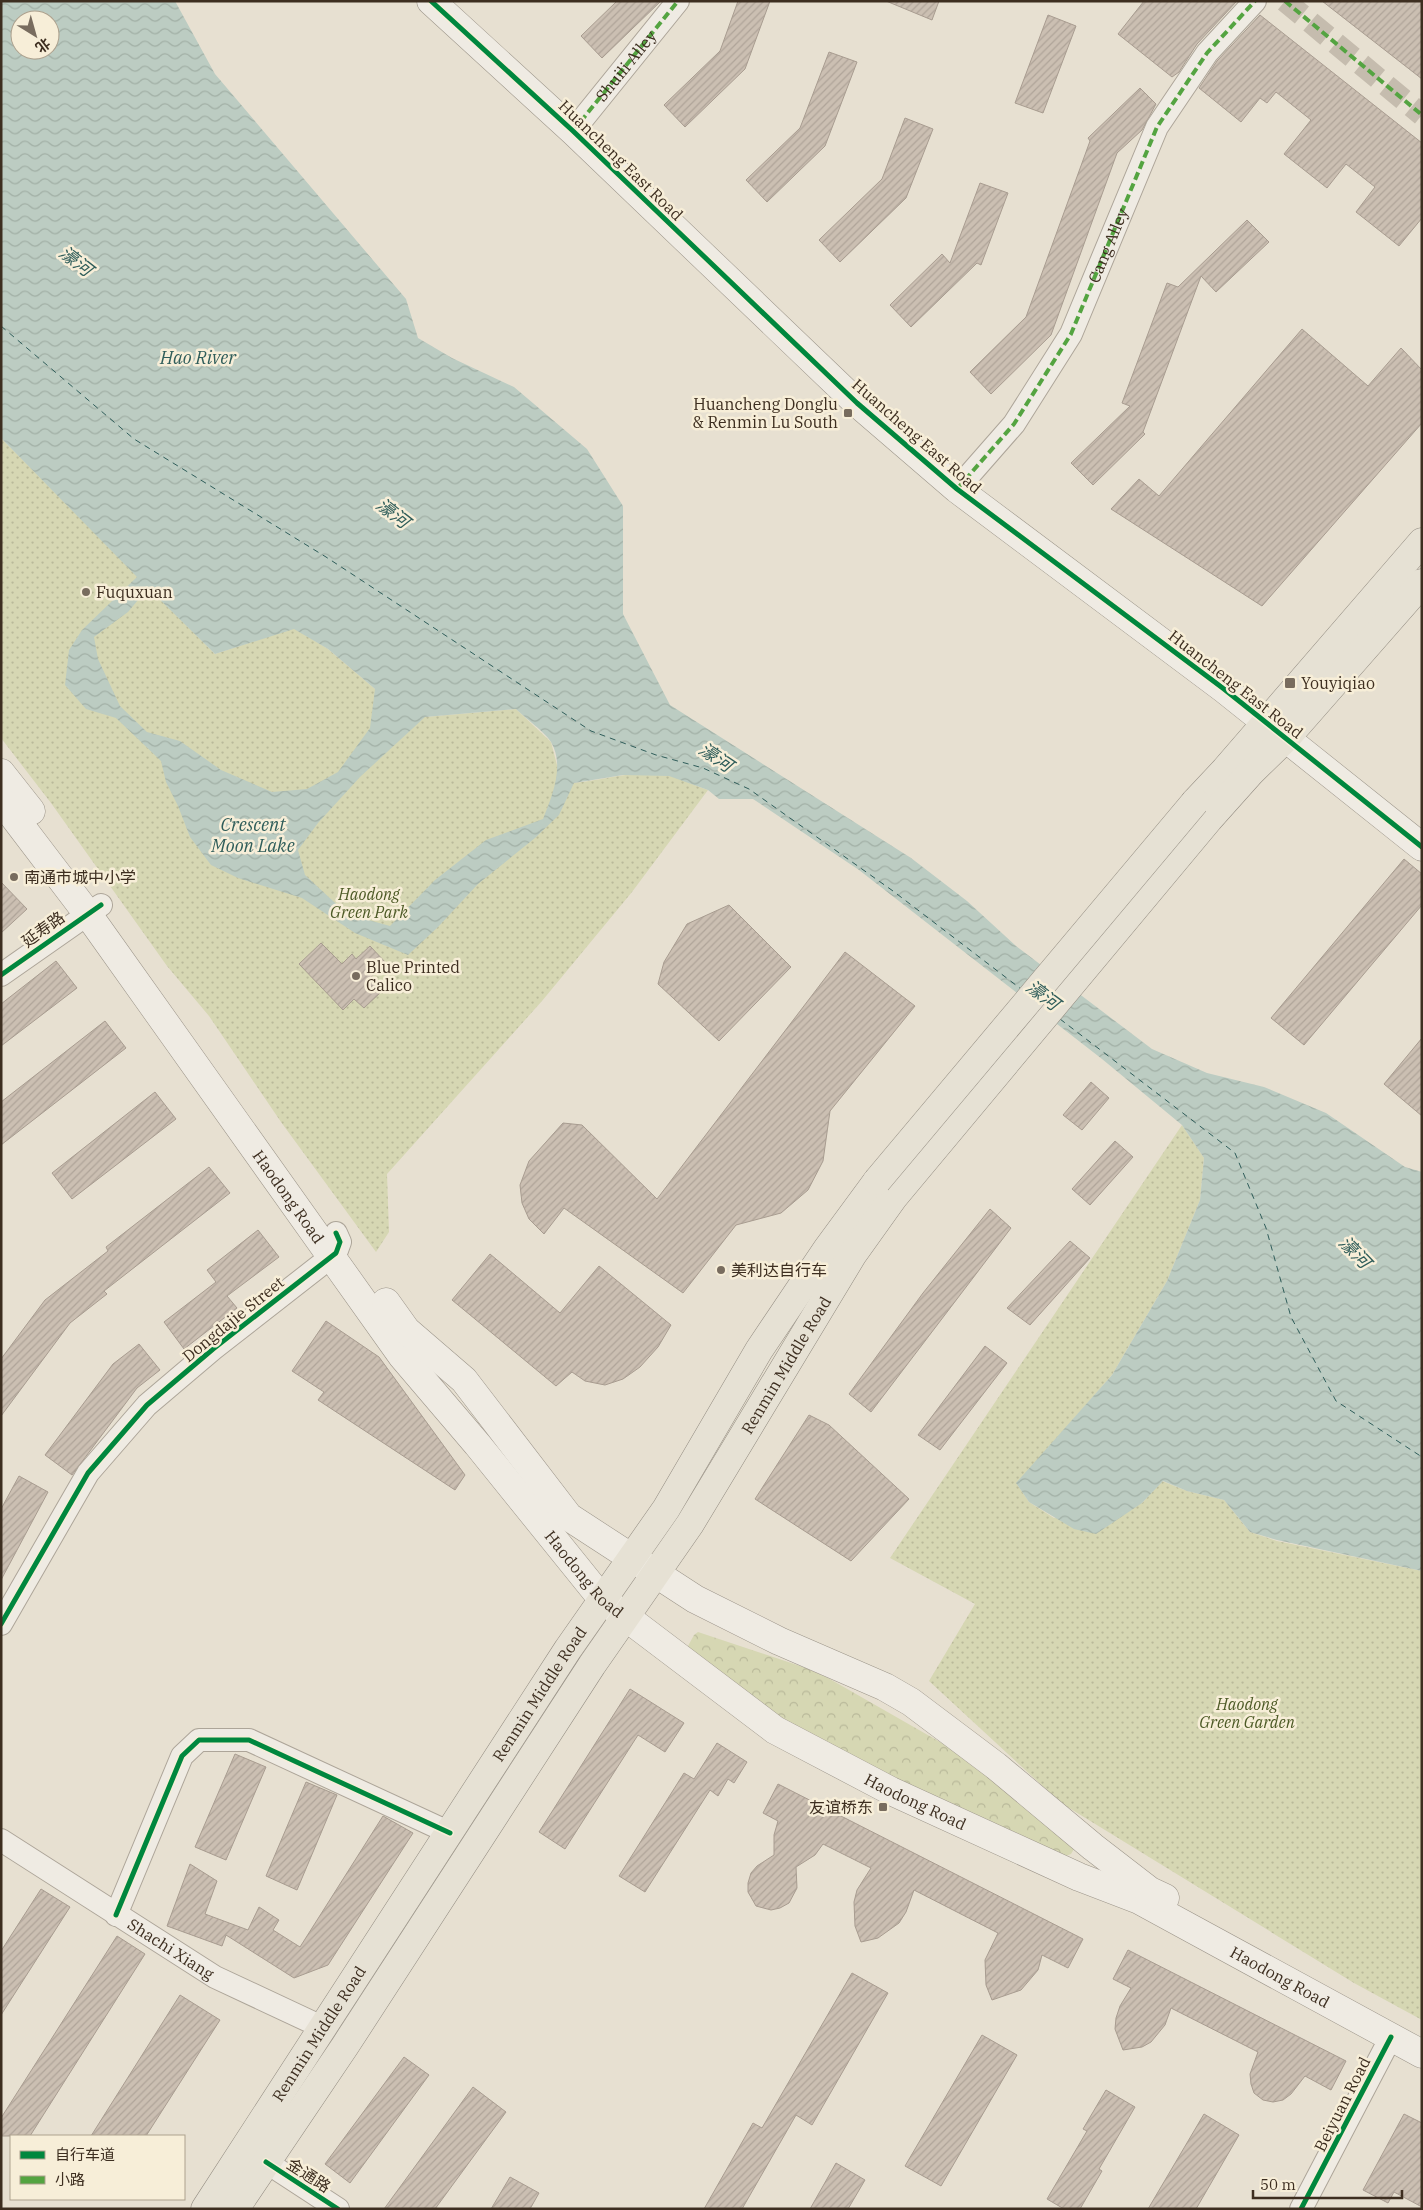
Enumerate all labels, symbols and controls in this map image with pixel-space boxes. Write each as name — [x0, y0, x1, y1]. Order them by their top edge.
north arrow — [10, 10, 60, 60]
street label: Shuili Alley — [591, 26, 661, 105]
text: 北 — [32, 34, 54, 57]
street label: Huancheng East Road — [555, 95, 688, 225]
street label: Cang Alley — [1083, 205, 1132, 286]
water label: 濠河 — [55, 241, 100, 283]
water label: Hao River — [159, 346, 237, 369]
street label: Huancheng East Road — [848, 374, 986, 498]
place label: Huancheng Donglu & Renmin Lu South — [692, 394, 838, 432]
marker: Huancheng Donglu & Renmin Lu South — [842, 407, 854, 419]
water label: 濠河 — [372, 493, 417, 535]
place label: Fuquxuan — [96, 582, 173, 602]
marker: Fuquxuan — [80, 586, 92, 598]
street label: Huancheng East Road — [1165, 625, 1307, 743]
place label: Youyiqiao — [1301, 673, 1375, 693]
marker: Youyiqiao — [1283, 676, 1297, 690]
water label: 濠河 — [695, 737, 740, 778]
water label: Crescent Moon Lake — [210, 813, 295, 857]
place label: 南通市城中小学 — [24, 867, 136, 887]
marker: 南通市城中小学 — [8, 871, 20, 883]
park label: Haodong Green Park — [330, 884, 408, 922]
street label: 延寿路 — [18, 907, 68, 951]
place label: Blue Printed Calico — [366, 957, 460, 995]
marker: Blue Printed Calico — [350, 970, 362, 982]
water label: 濠河 — [1022, 975, 1067, 1017]
street label: Haodong Road — [249, 1146, 329, 1248]
water label: 濠河 — [1334, 1231, 1378, 1275]
place label: 美利达自行车 — [731, 1260, 827, 1280]
marker: 美利达自行车 — [715, 1264, 727, 1276]
street label: Dongdajie Street — [178, 1272, 288, 1366]
street label: Renmin Middle Road — [737, 1292, 835, 1438]
street label: Haodong Road — [541, 1526, 628, 1622]
street label: Renmin Middle Road — [488, 1622, 591, 1765]
park label: Haodong Green Garden — [1199, 1694, 1295, 1732]
street label: Haodong Road — [861, 1769, 970, 1834]
place label: 友谊桥东 — [809, 1797, 873, 1817]
marker: 友谊桥东 — [877, 1801, 889, 1813]
street label: Shachi Xiang — [124, 1914, 218, 1984]
street label: Haodong Road — [1227, 1942, 1333, 2012]
street label: Renmin Middle Road — [267, 1962, 370, 2105]
street label: Beiyuan Road — [1310, 2053, 1375, 2155]
legend — [10, 2135, 185, 2200]
text: 自行车道 — [55, 2145, 115, 2164]
street label: 金通路 — [283, 2154, 335, 2196]
scale bar — [1253, 2168, 1402, 2200]
text: 小路 — [55, 2170, 85, 2189]
text: 50 m — [1260, 2175, 1296, 2194]

